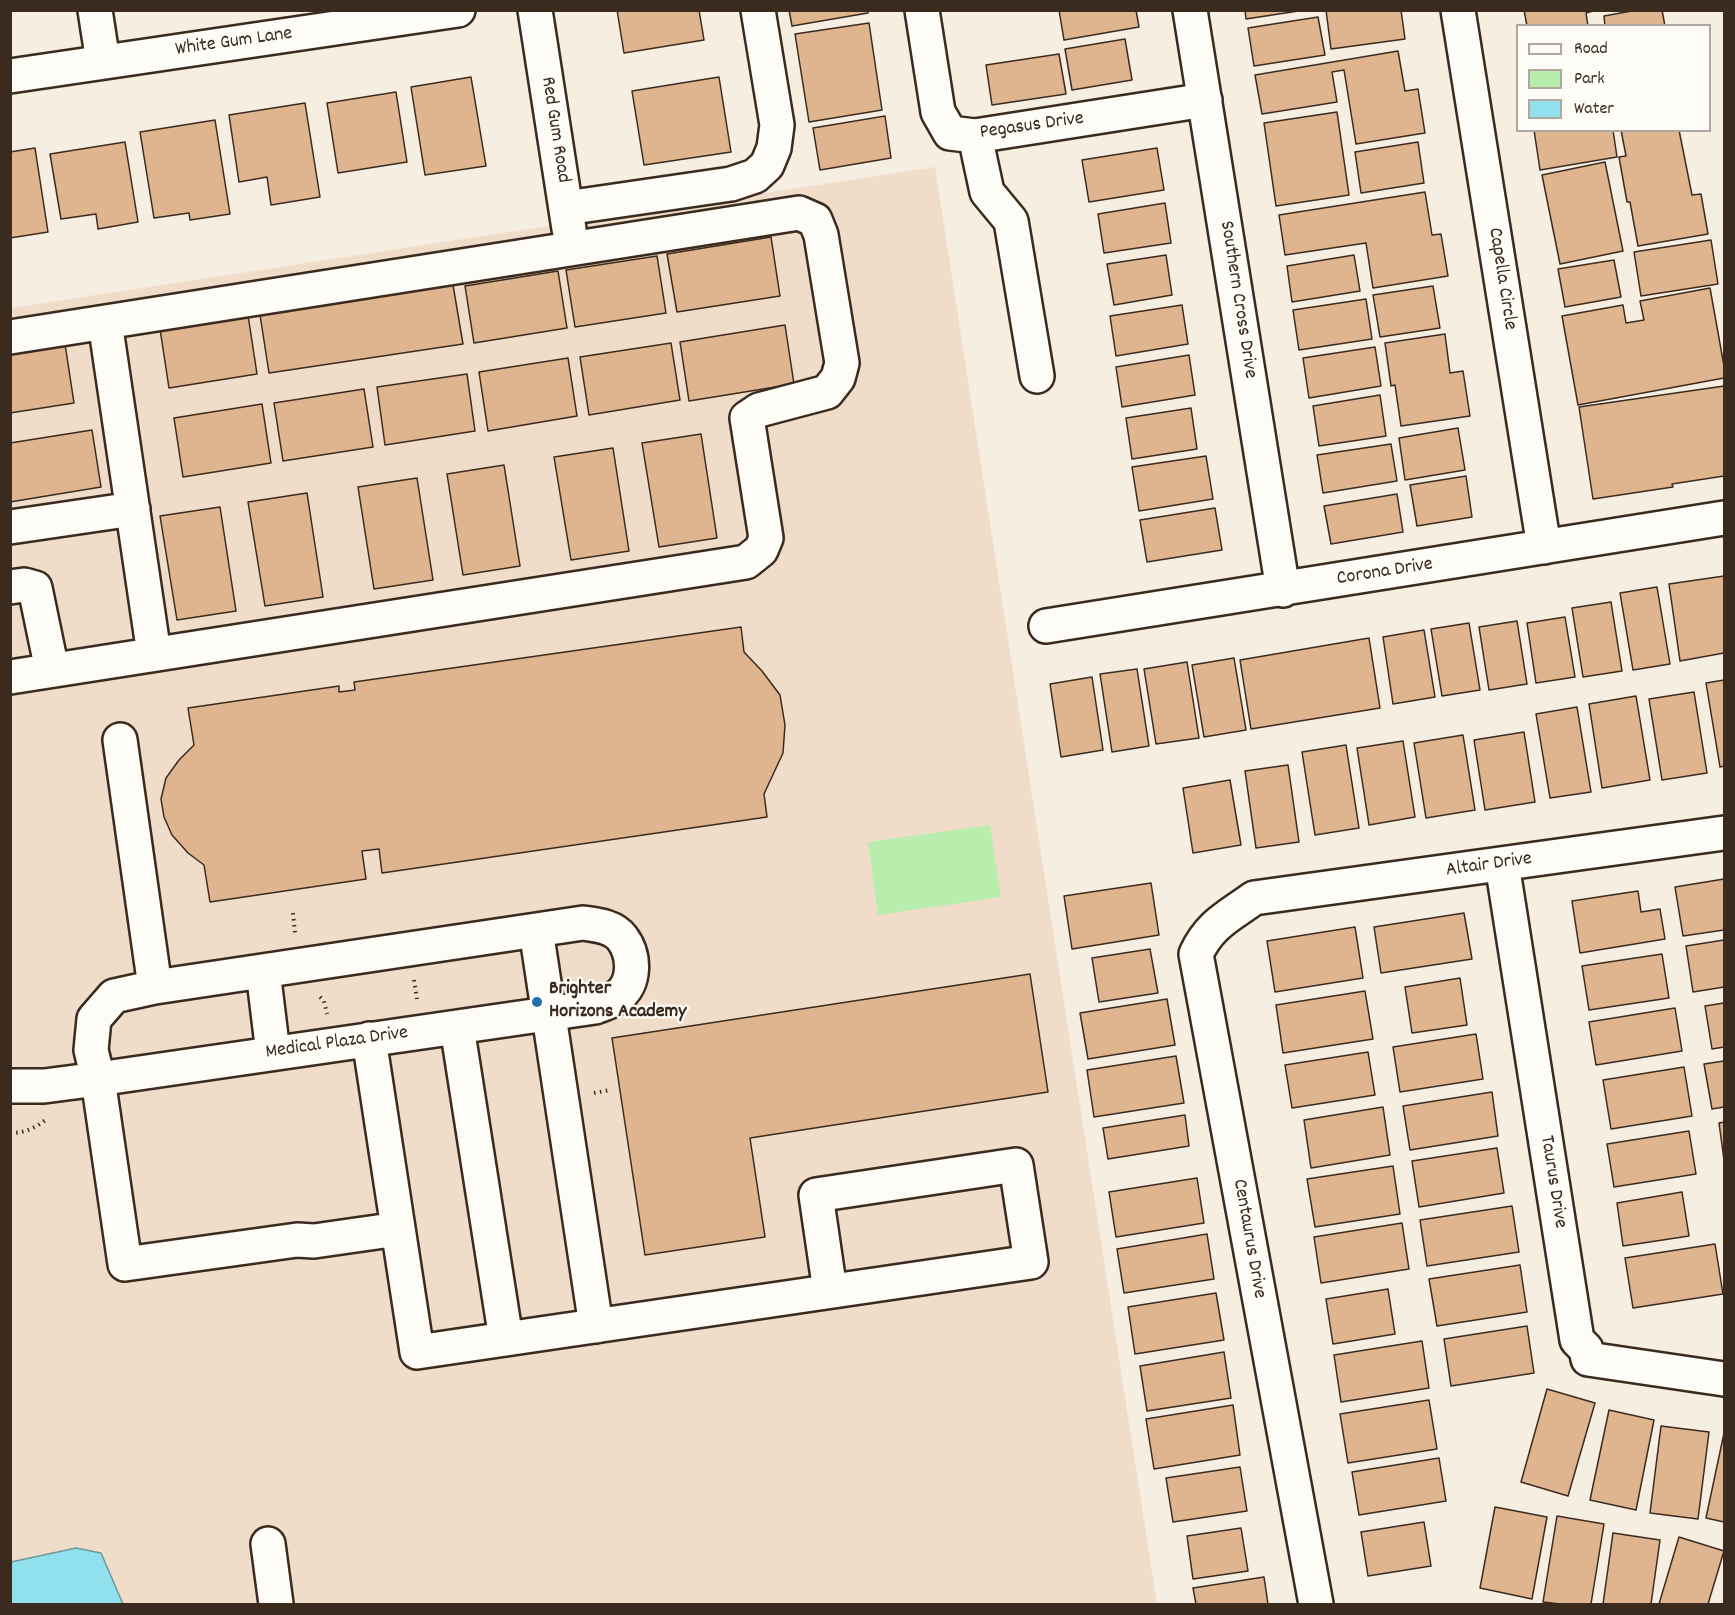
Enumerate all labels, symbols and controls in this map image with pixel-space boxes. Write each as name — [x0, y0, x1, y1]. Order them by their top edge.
street label: White Gum Lane — [174, 23, 294, 63]
legend — [1516, 24, 1711, 132]
text: Road — [1574, 37, 1608, 62]
text: Park — [1574, 67, 1605, 92]
street label: Red Gum Road — [534, 75, 574, 185]
text: Water — [1574, 97, 1614, 122]
street label: Pegasus Drive — [979, 108, 1085, 146]
street label: Southern Cross Drive — [1213, 220, 1261, 380]
street label: Capella Circle — [1481, 226, 1521, 332]
street label: Corona Drive — [1335, 554, 1435, 592]
street label: Altair Drive — [1444, 848, 1534, 884]
place label: Brighter Horizons Academy — [549, 978, 686, 1025]
marker: Brighter Horizons Academy — [530, 995, 544, 1009]
street label: Medical Plaza Drive — [264, 1022, 410, 1066]
street label: Taurus Drive — [1533, 1134, 1571, 1230]
street label: Centaurus Drive — [1226, 1177, 1270, 1301]

